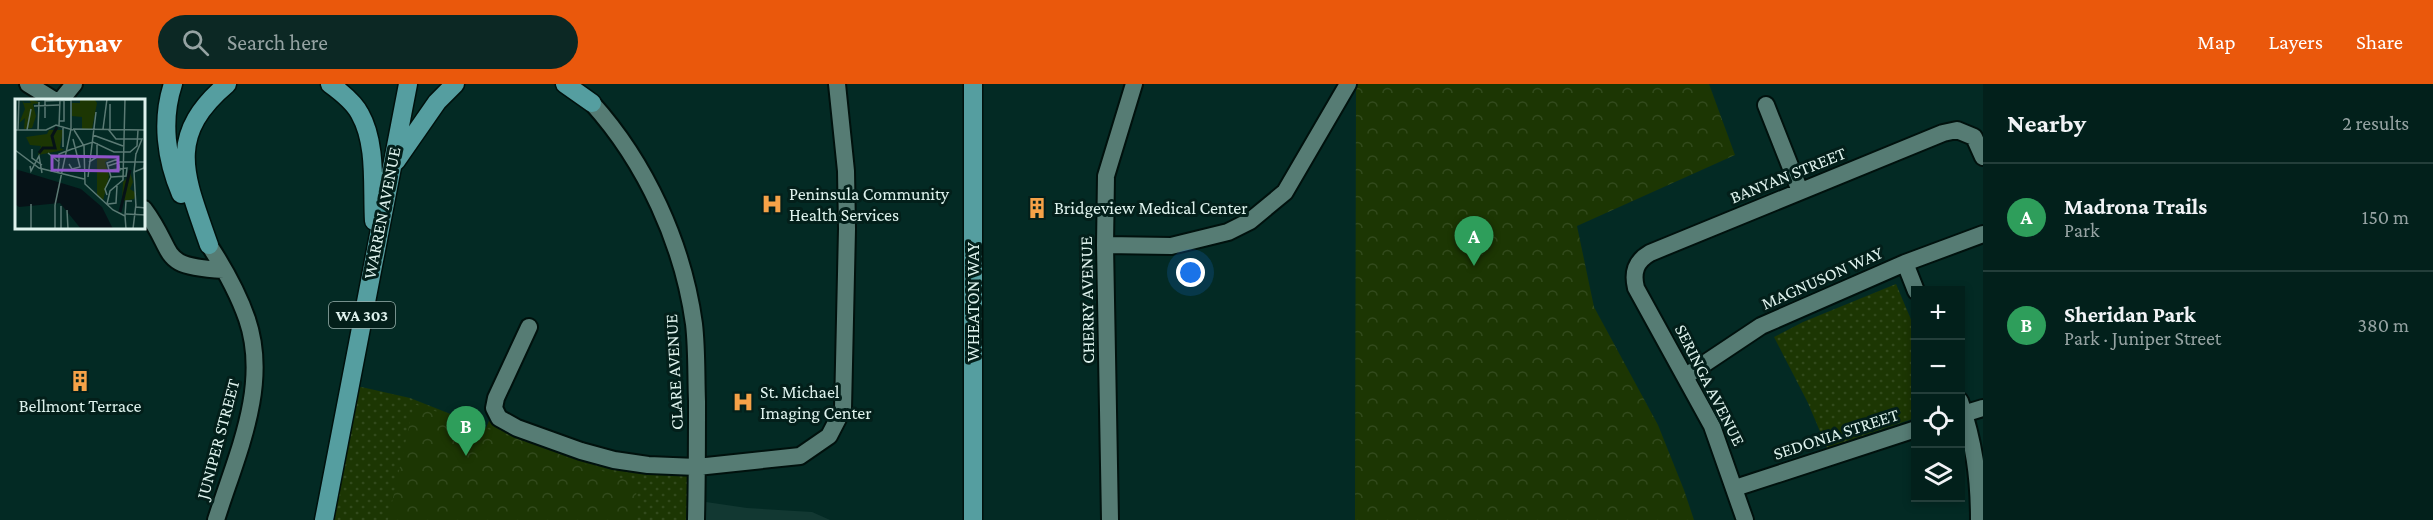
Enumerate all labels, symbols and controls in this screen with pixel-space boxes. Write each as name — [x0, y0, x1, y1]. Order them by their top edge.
search box — [158, 15, 578, 69]
icon: search — [179, 26, 212, 59]
text: Citynav — [30, 27, 122, 58]
text: Search here — [227, 30, 328, 55]
text: Map — [2197, 30, 2236, 54]
text: Layers — [2269, 30, 2323, 54]
text: Share — [2356, 30, 2403, 54]
inset map — [15, 99, 146, 230]
text: Nearby — [2007, 109, 2086, 138]
text: 2 results — [2342, 112, 2409, 134]
street label: BANYAN STREET — [1727, 143, 1849, 207]
street label: WARREN AVENUE — [359, 145, 405, 281]
place label: Peninsula Community Health Services — [789, 184, 950, 225]
hospital icon: Peninsula Community Health Services — [760, 192, 784, 216]
text: Madrona Trails — [2064, 194, 2207, 219]
building icon: Bridgeview Medical Center — [1025, 196, 1049, 220]
place label: Bridgeview Medical Center — [1054, 198, 1248, 218]
text: A — [2021, 206, 2032, 228]
text: 150 m — [2362, 206, 2409, 228]
pin: A — [1454, 216, 1494, 266]
text: Park — [2064, 219, 2100, 241]
street label: CHERRY AVENUE — [1076, 236, 1098, 364]
street label: WHEATON WAY — [963, 242, 983, 362]
street label: MAGNUSON WAY — [1758, 242, 1886, 314]
your location — [1176, 258, 1205, 287]
map controls — [1911, 286, 1965, 502]
button: + — [1911, 286, 1965, 340]
road number: WA 303 — [329, 302, 395, 328]
text: Sheridan Park — [2064, 302, 2196, 327]
street label: CLARE AVENUE — [661, 313, 687, 431]
text: B — [2021, 314, 2032, 336]
text: 380 m — [2358, 314, 2409, 336]
street label: SERINGA AVENUE — [1671, 321, 1749, 449]
text: Park · Juniper Street — [2064, 327, 2221, 349]
button: − — [1911, 340, 1965, 394]
building icon: Bellmont Terrace — [68, 369, 92, 393]
street label: JUNIPER STREET — [192, 376, 244, 503]
place label: St. Michael Imaging Center — [760, 382, 872, 423]
hospital icon: St. Michael Imaging Center — [731, 390, 755, 414]
button: locate — [1911, 394, 1965, 448]
place label: Bellmont Terrace — [19, 396, 141, 416]
street label: SEDONIA STREET — [1771, 404, 1901, 464]
pin: B — [446, 406, 486, 456]
button: layers — [1911, 448, 1965, 502]

